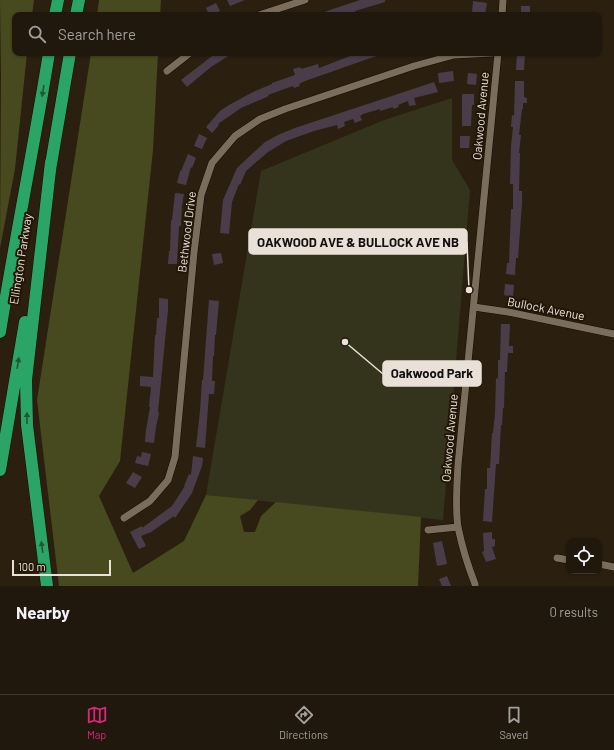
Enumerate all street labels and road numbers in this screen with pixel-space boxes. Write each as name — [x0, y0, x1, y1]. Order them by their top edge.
street label: Oakwood Avenue — [469, 71, 491, 160]
street label: Bethwood Drive — [174, 190, 198, 273]
street label: Ellington Parkway — [6, 212, 34, 305]
street label: Bullock Avenue — [506, 294, 586, 322]
street label: Oakwood Avenue — [438, 393, 460, 482]

